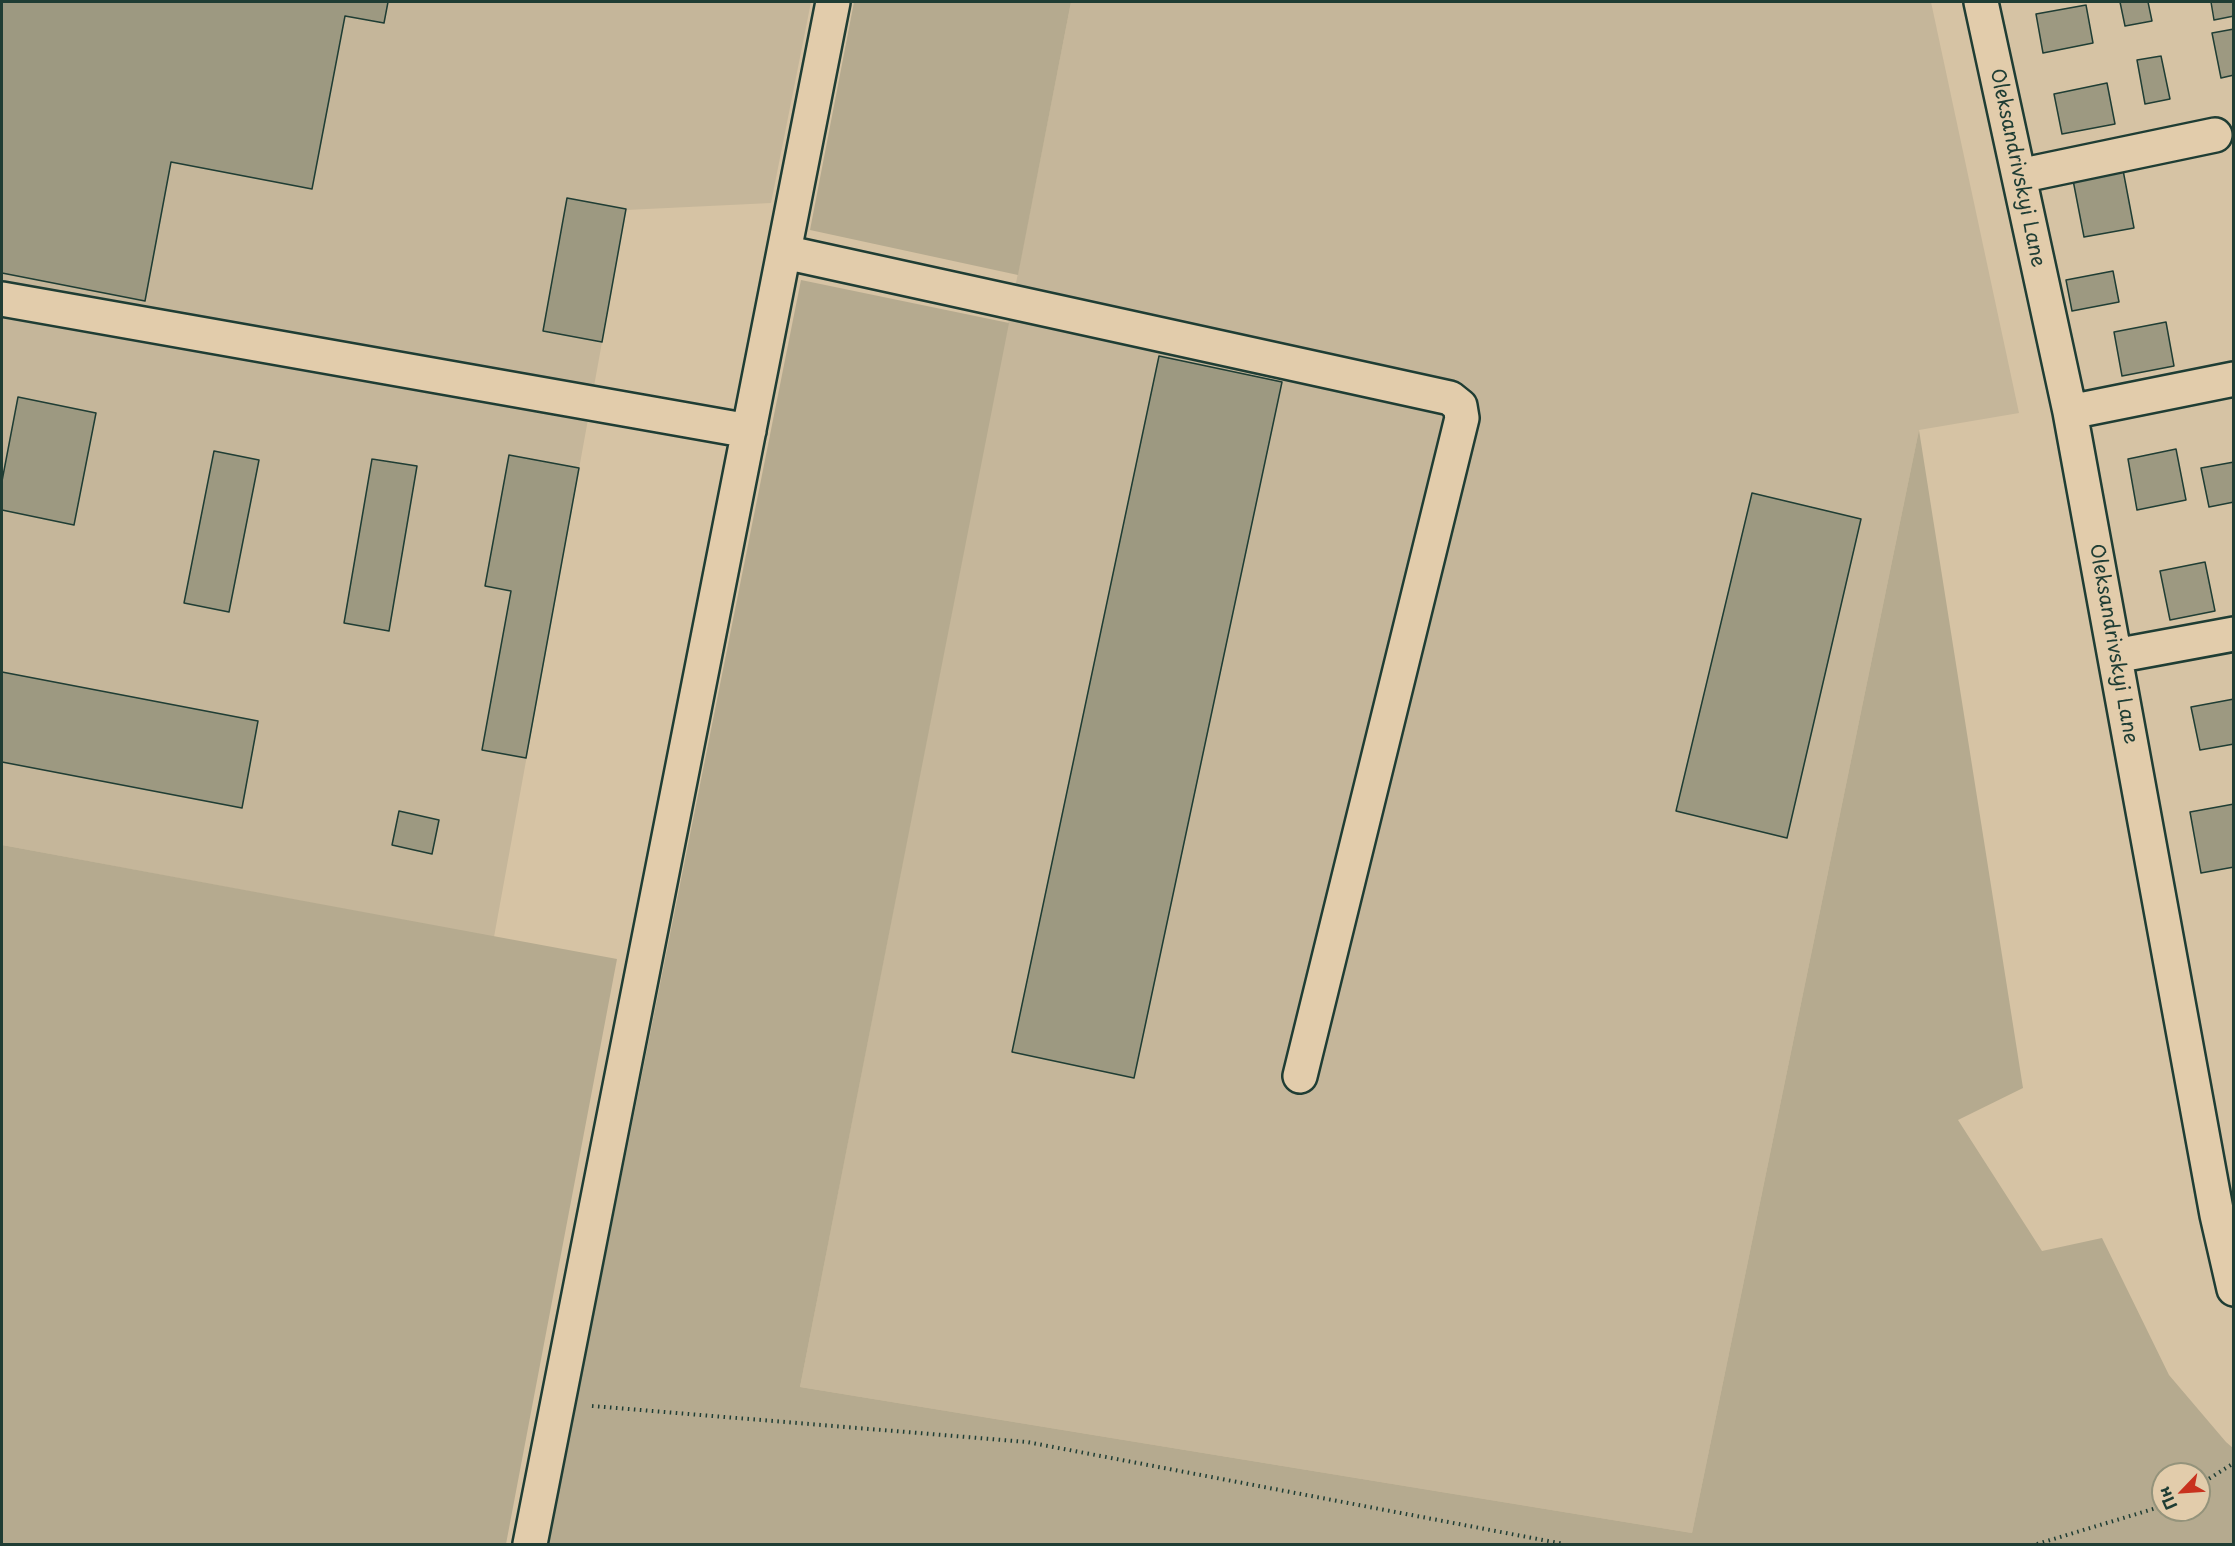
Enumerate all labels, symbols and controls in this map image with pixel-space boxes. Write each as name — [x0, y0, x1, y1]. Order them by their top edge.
street label: Oleksandrivskyi Lane — [1984, 66, 2050, 270]
street label: Oleksandrivskyi Lane — [2084, 542, 2142, 746]
north arrow — [2151, 1462, 2211, 1522]
text: Пн — [2151, 1483, 2182, 1514]

